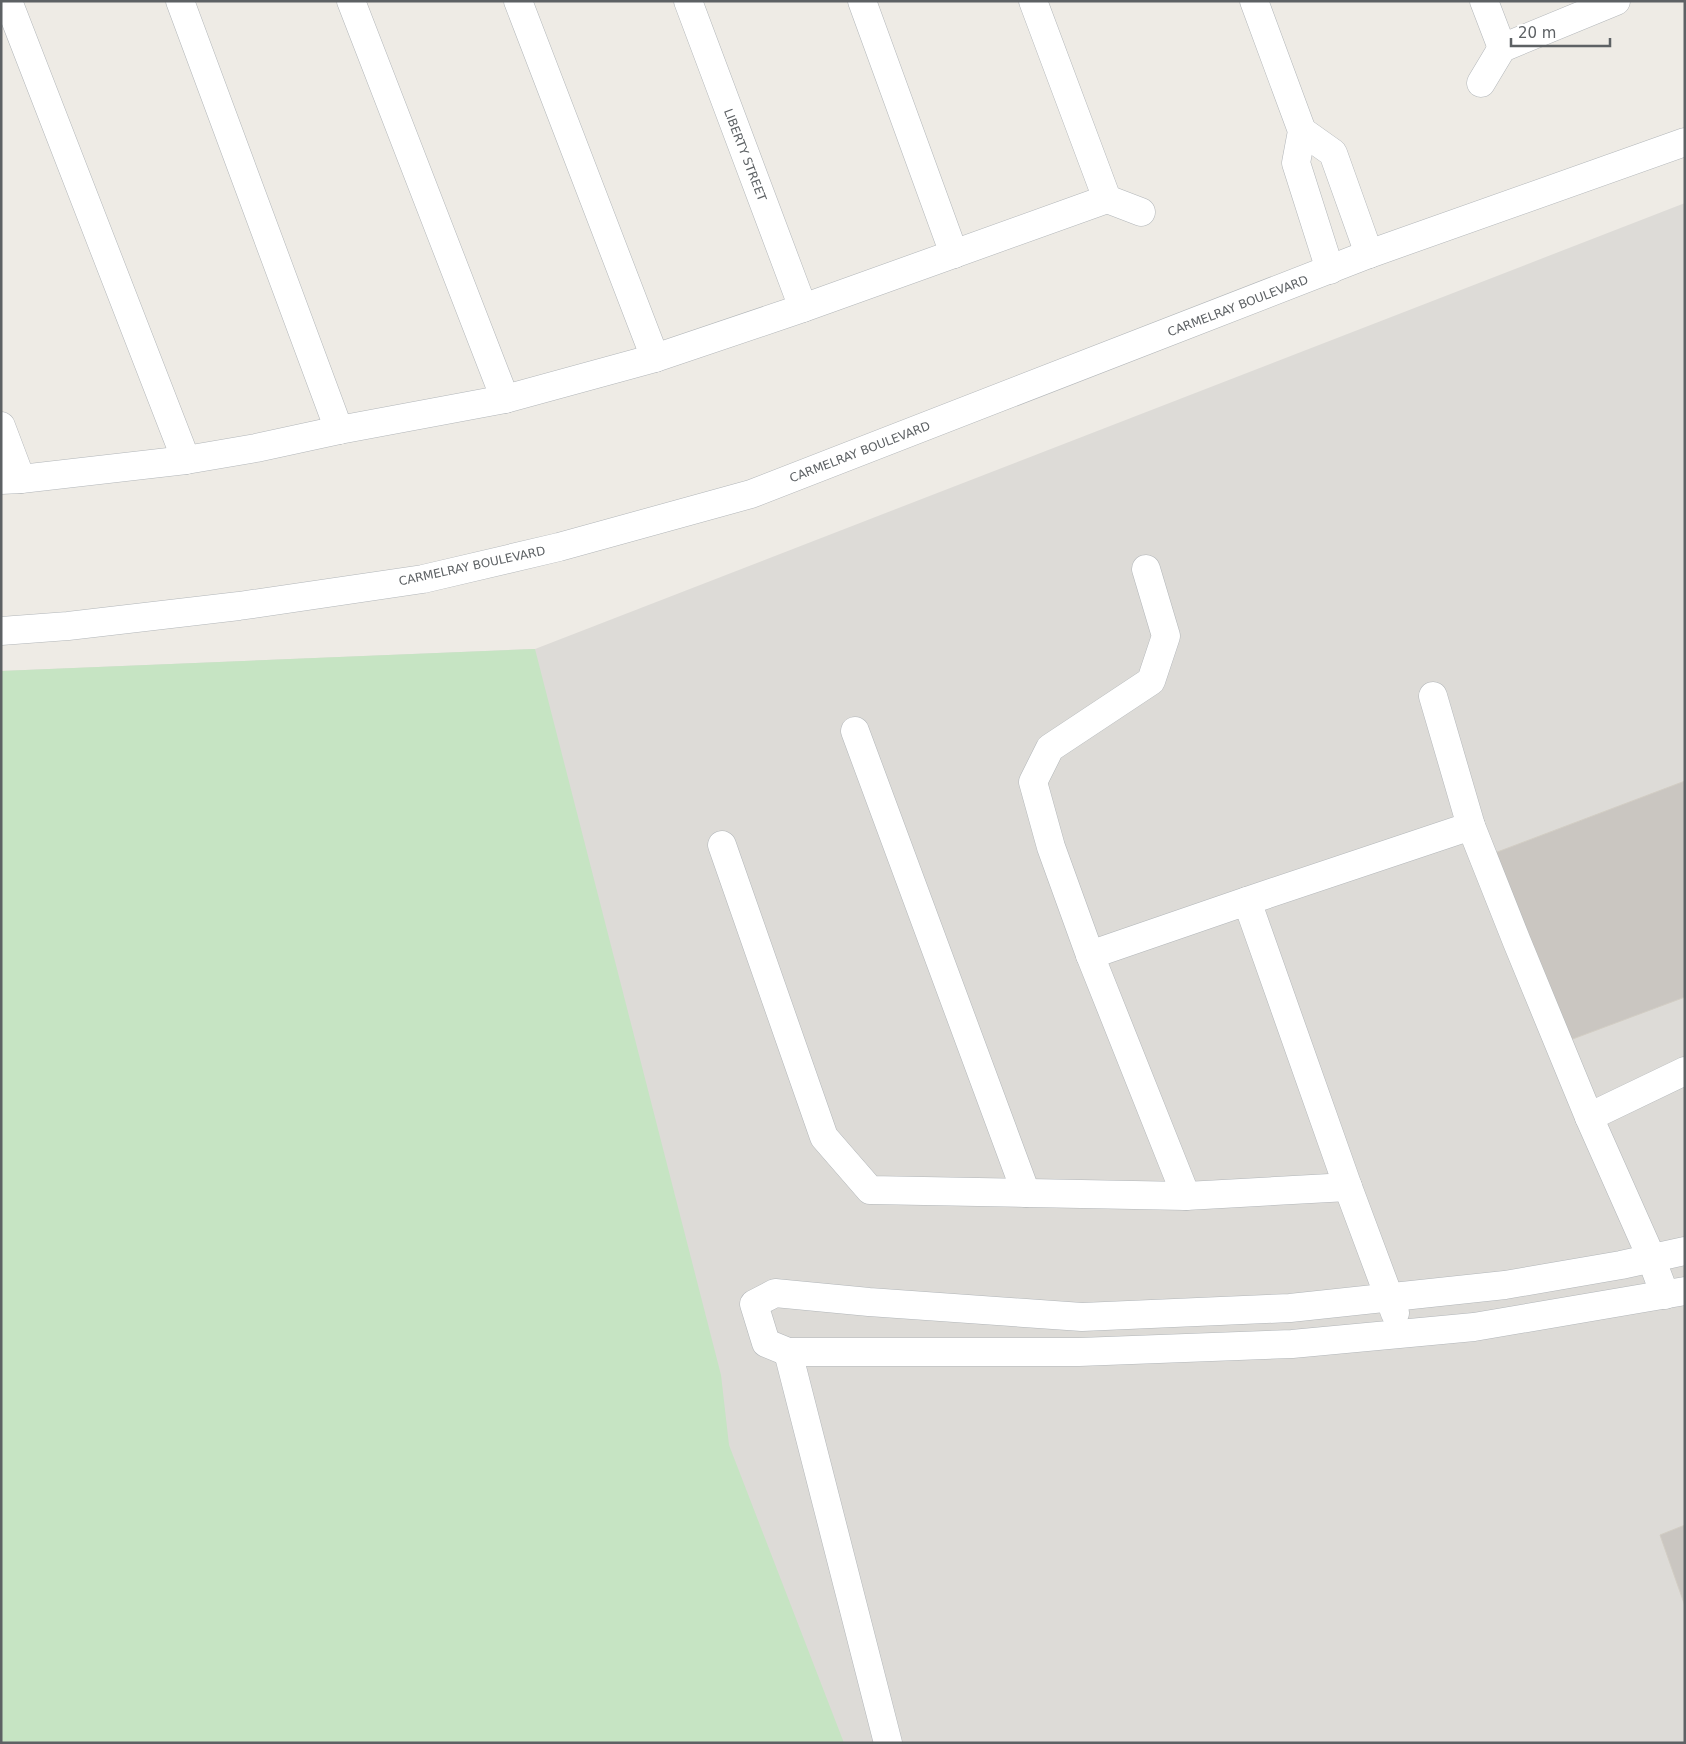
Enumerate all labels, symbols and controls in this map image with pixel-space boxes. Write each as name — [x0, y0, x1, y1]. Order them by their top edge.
scale bar — [1511, 15, 1610, 47]
text: 20 m — [1518, 24, 1556, 42]
street label: LIBERTY STREET — [721, 107, 769, 204]
street label: CARMELRAY BOULEVARD — [1166, 273, 1310, 339]
street label: CARMELRAY BOULEVARD — [788, 419, 932, 485]
street label: CARMELRAY BOULEVARD — [397, 544, 547, 588]

